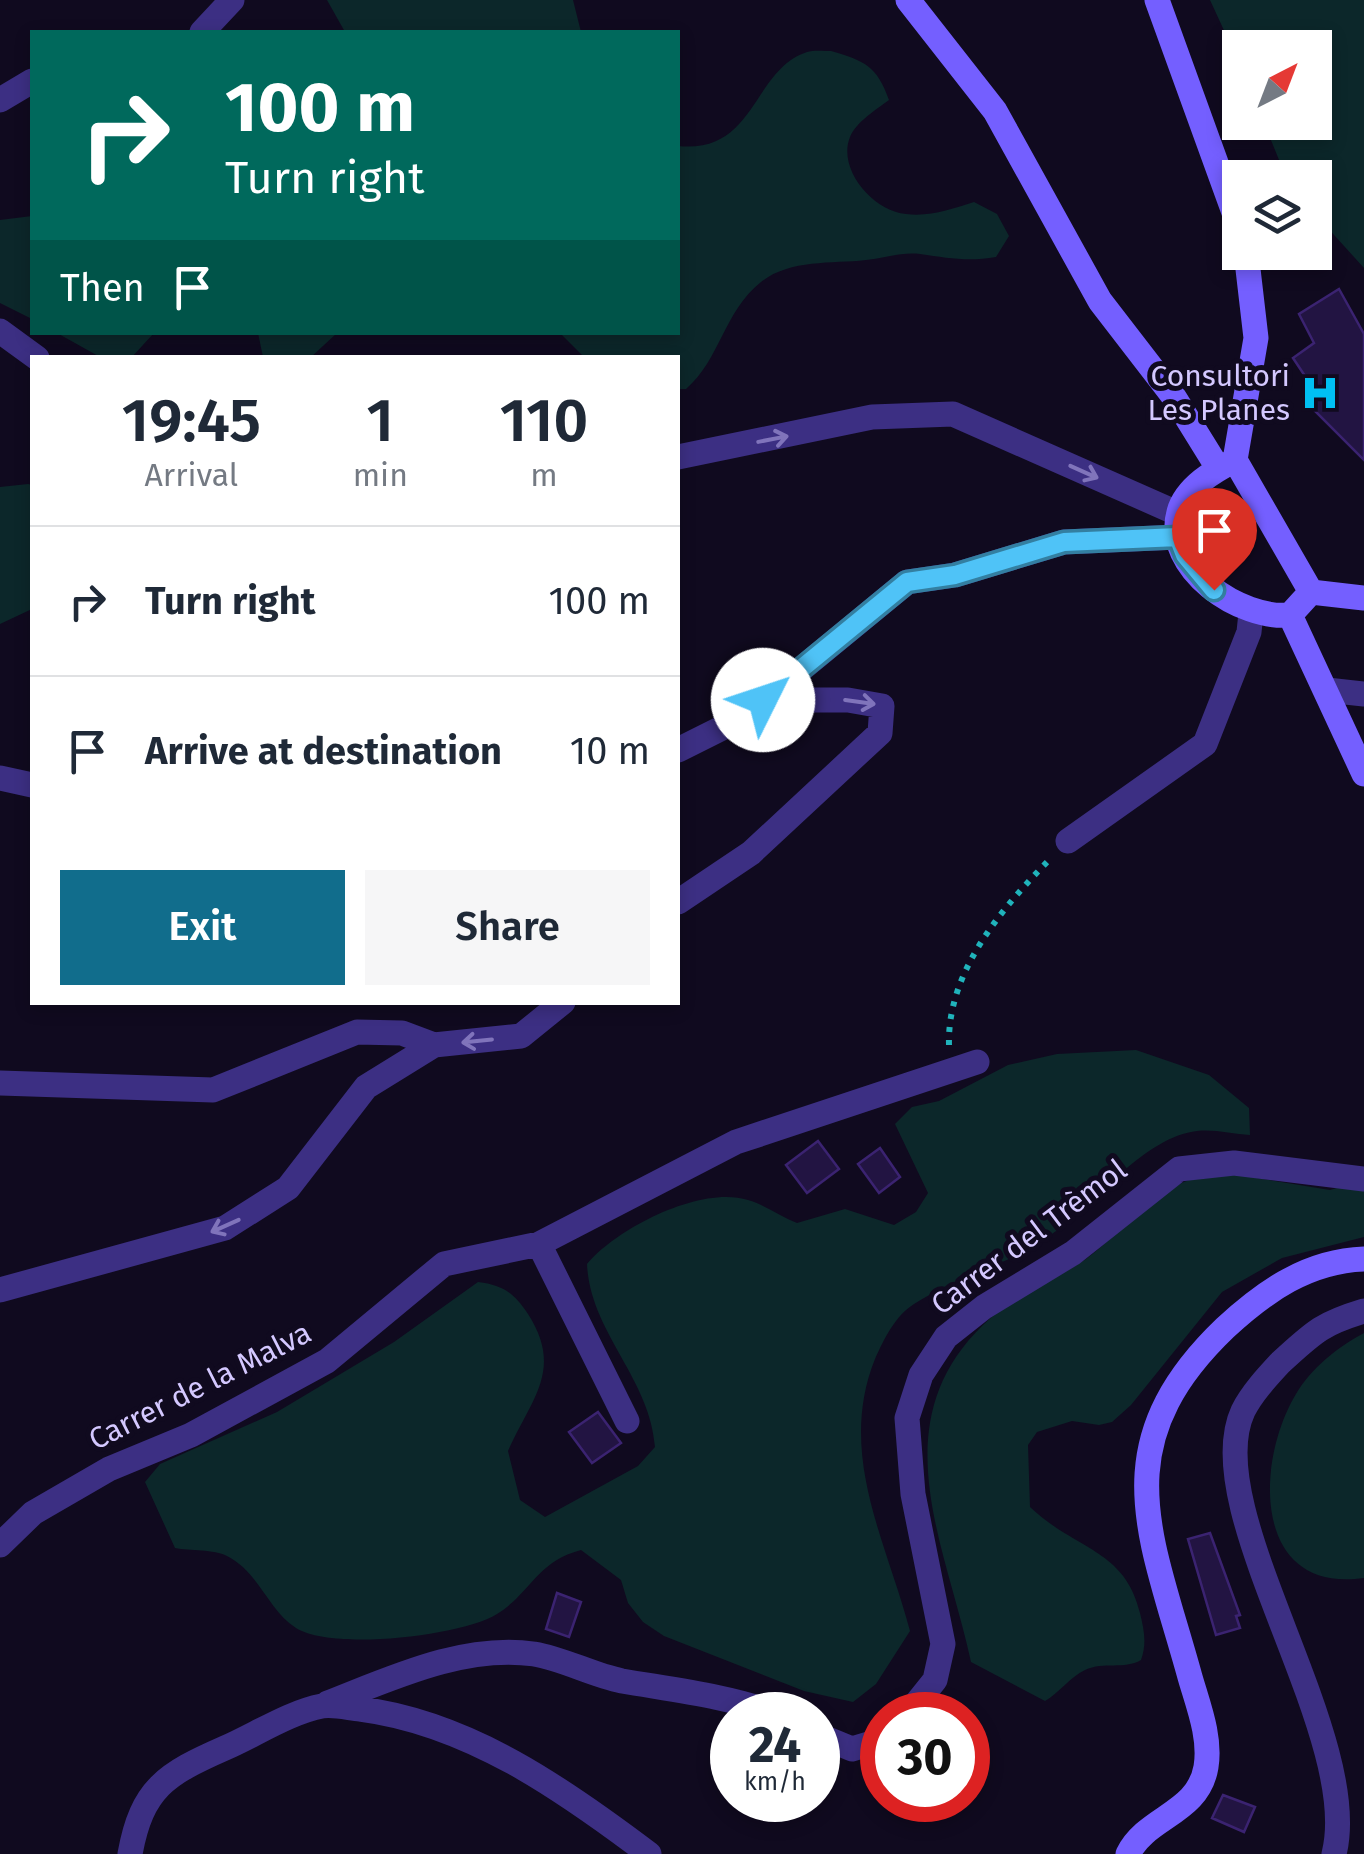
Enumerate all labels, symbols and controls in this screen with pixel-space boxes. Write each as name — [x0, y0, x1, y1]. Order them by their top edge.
north arrow — [1222, 30, 1332, 140]
map controls — [1222, 30, 1332, 270]
text: 100 m — [225, 66, 415, 150]
icon: right — [60, 70, 190, 200]
text: Turn right — [225, 151, 424, 205]
button: layers — [1222, 160, 1332, 270]
icon: arrive — [165, 260, 220, 315]
text: Then — [60, 265, 145, 311]
place label: Consultori Les Planes — [1147, 358, 1290, 428]
hospital icon: Consultori Les Planes — [1299, 372, 1341, 414]
text: 19:45 — [122, 385, 261, 457]
text: 1 — [367, 385, 394, 457]
text: 110 — [500, 385, 588, 457]
one-way arrow — [756, 428, 788, 447]
text: Arrival — [144, 456, 238, 494]
text: min — [353, 456, 408, 494]
text: m — [530, 456, 558, 494]
one-way arrow — [1068, 464, 1098, 482]
pin — [1172, 488, 1257, 591]
icon: arrive — [1187, 503, 1242, 558]
icon: right — [60, 574, 115, 629]
text: Turn right — [145, 578, 315, 624]
text: 100 m — [549, 578, 650, 624]
position arrow — [711, 648, 815, 752]
one-way arrow — [843, 694, 876, 712]
icon: arrive — [60, 724, 115, 779]
text: Arrive at destination — [145, 728, 502, 774]
text: 10 m — [570, 728, 650, 774]
button: Exit — [60, 870, 345, 985]
button: Share — [365, 870, 650, 985]
one-way arrow — [462, 1032, 494, 1051]
street label: Carrer del Trèmol — [924, 1152, 1134, 1322]
one-way arrow — [211, 1217, 241, 1236]
street label: Carrer de la Malva — [83, 1314, 317, 1458]
speed limit sign: 30 — [860, 1692, 990, 1822]
text: 24 — [749, 1715, 801, 1775]
text: km/h — [744, 1767, 806, 1797]

